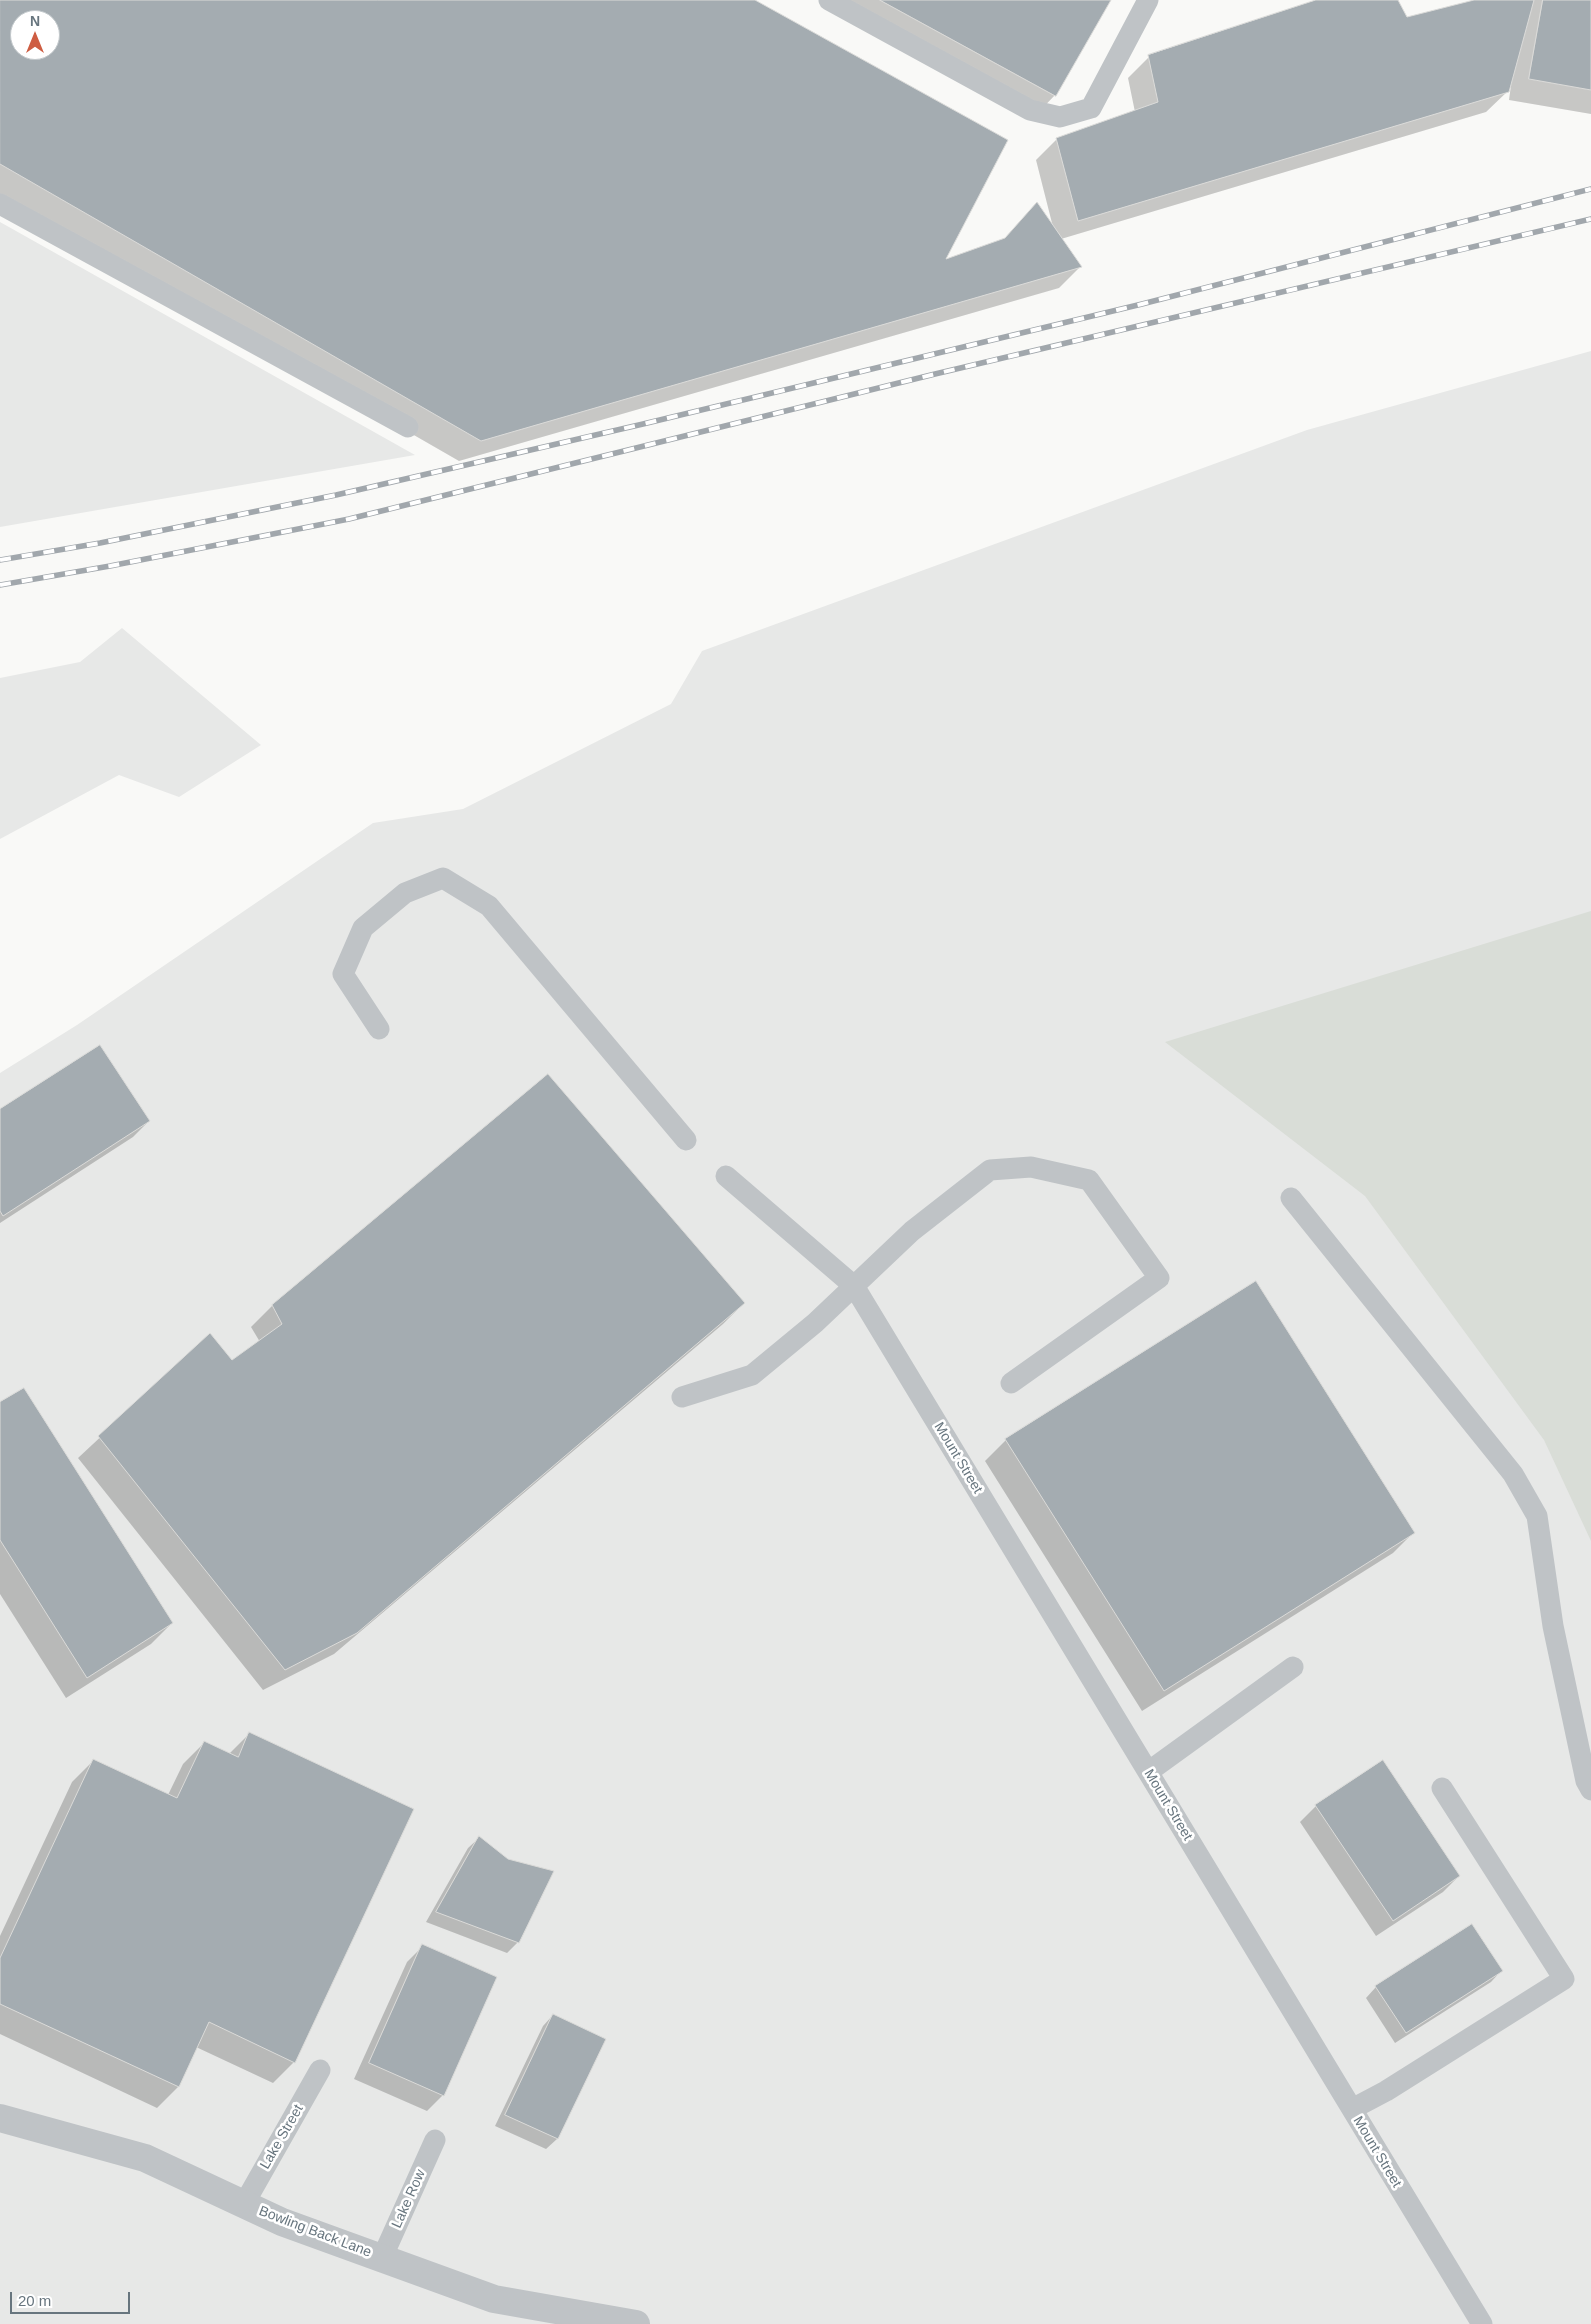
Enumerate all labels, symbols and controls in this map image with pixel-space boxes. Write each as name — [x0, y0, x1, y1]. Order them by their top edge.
north arrow — [10, 10, 60, 60]
text: N — [30, 13, 40, 29]
street label: Mount Street — [930, 1419, 986, 1497]
street label: Mount Street — [1140, 1766, 1196, 1844]
street label: Lake Street — [257, 2102, 307, 2172]
street label: Mount Street — [1349, 2113, 1405, 2191]
street label: Lake Row — [389, 2167, 429, 2231]
street label: Bowling Back Lane — [256, 2203, 374, 2261]
scale bar — [12, 2282, 132, 2314]
text: 20 m — [18, 2292, 51, 2309]

